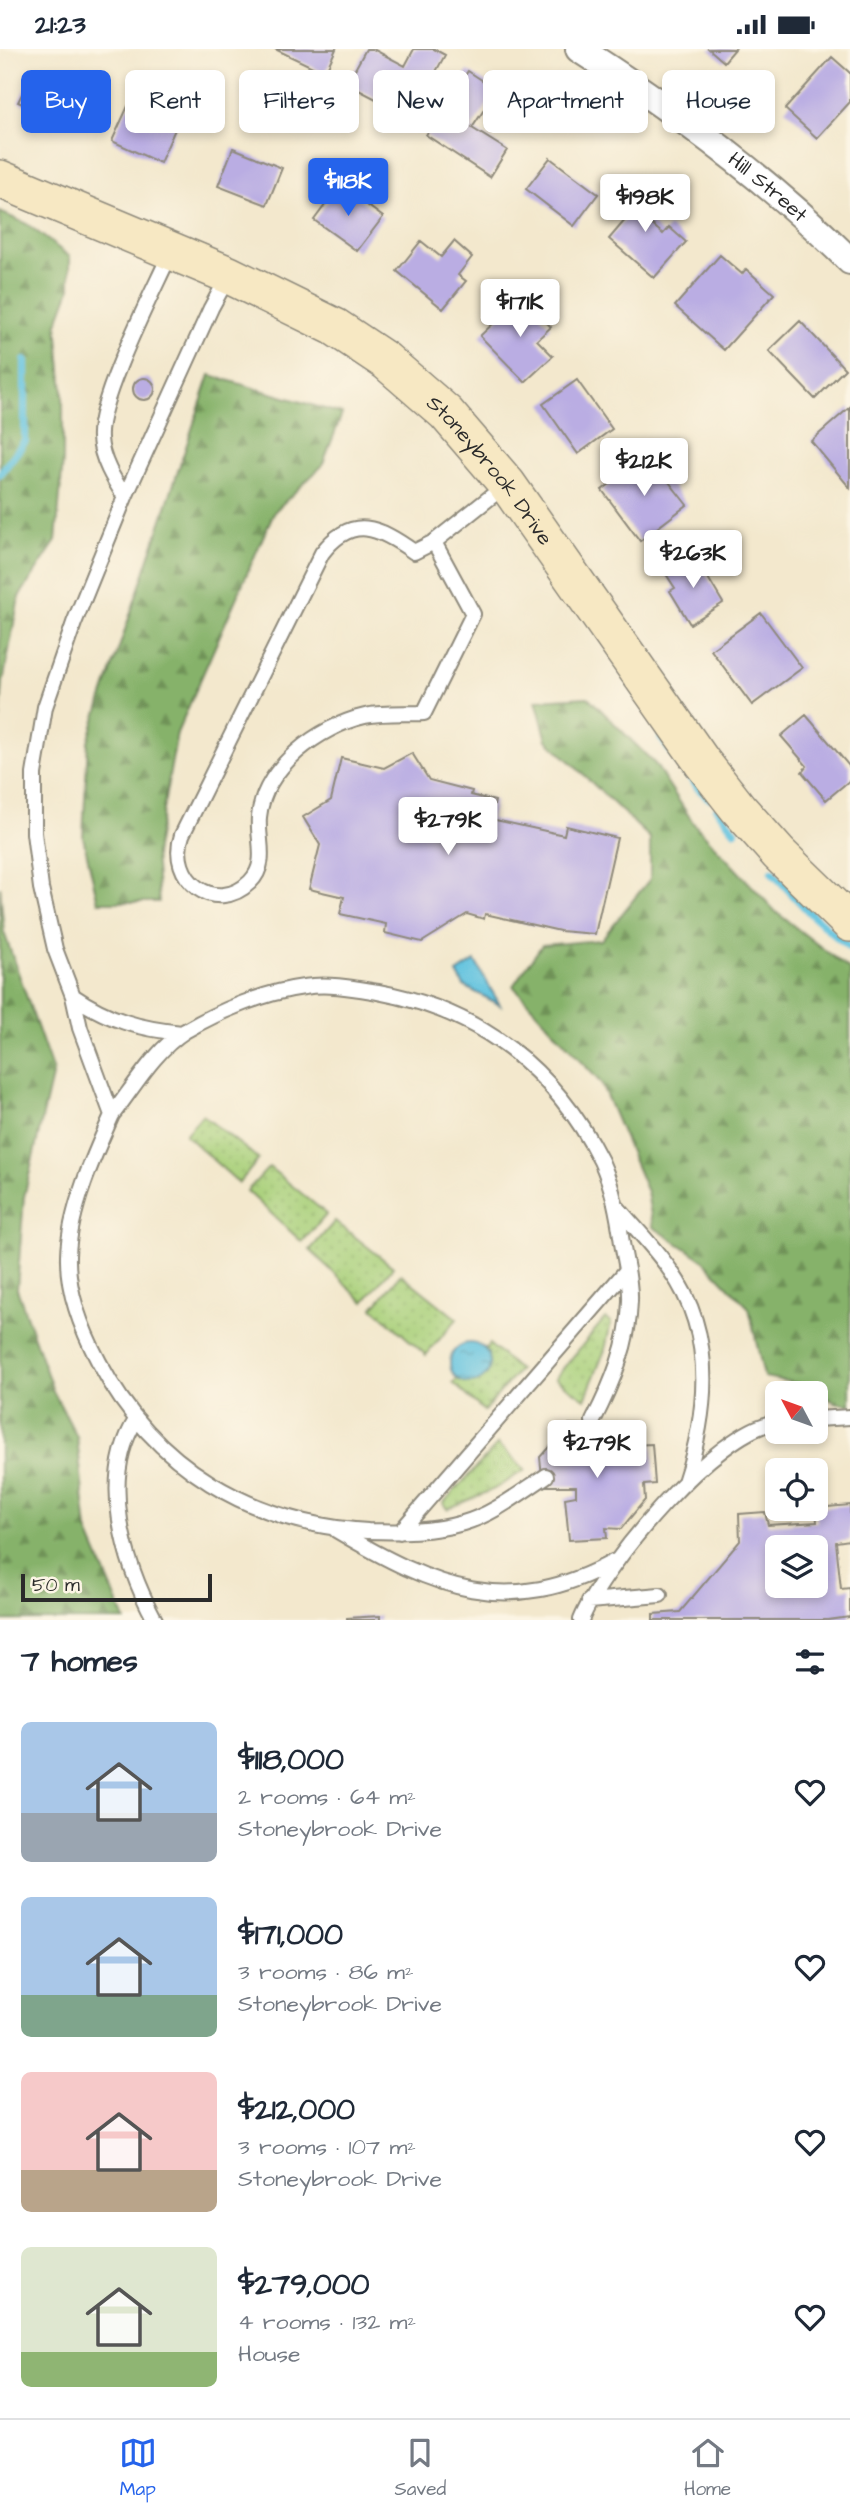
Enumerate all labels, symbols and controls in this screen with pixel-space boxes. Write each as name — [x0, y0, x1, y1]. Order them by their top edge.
text: 21:23 — [35, 7, 86, 43]
chip: Buy — [21, 70, 111, 133]
chip: Rent — [125, 70, 225, 133]
chip: Filters — [239, 70, 359, 133]
chip: New — [373, 70, 469, 133]
chip: Apartment — [483, 70, 648, 133]
chip: House — [662, 70, 775, 133]
street label: Hill Street — [722, 145, 814, 229]
pin: $118K — [299, 159, 397, 218]
text: $118K — [324, 165, 372, 197]
pin: $198K — [596, 174, 694, 234]
text: $198K — [616, 181, 674, 213]
pin: $171K — [471, 279, 569, 339]
text: $171K — [497, 286, 543, 318]
street label: Stoneybrook Drive — [420, 388, 560, 551]
pin: $212K — [595, 439, 693, 498]
text: $212K — [616, 445, 672, 477]
pin: $263K — [644, 531, 742, 590]
text: $263K — [660, 537, 726, 569]
pin: $279K — [399, 797, 497, 857]
text: $279K — [414, 804, 482, 836]
north arrow — [765, 1381, 828, 1444]
map controls — [765, 1381, 828, 1598]
pin: $279K — [548, 1421, 646, 1480]
text: $279K — [563, 1427, 631, 1459]
button: locate — [765, 1458, 828, 1521]
button: layers — [765, 1535, 828, 1598]
scale bar — [21, 1571, 212, 1603]
text: 50 m — [32, 1572, 80, 1599]
text: 7 homes — [21, 1641, 138, 1683]
icon: filters — [791, 1643, 829, 1681]
text: $118,000 — [238, 1739, 344, 1781]
icon: home — [77, 1750, 161, 1834]
icon: heart — [791, 1773, 829, 1811]
text: 2 rooms · 64 m² — [238, 1781, 416, 1813]
text: Stoneybrook Drive — [238, 1813, 442, 1845]
text: $171,000 — [238, 1914, 343, 1956]
icon: home — [77, 1925, 161, 2009]
icon: heart — [791, 1948, 829, 1986]
text: 3 rooms · 86 m² — [238, 1956, 414, 1988]
text: Stoneybrook Drive — [238, 1988, 442, 2020]
text: $212,000 — [238, 2089, 355, 2131]
icon: home — [77, 2100, 161, 2184]
icon: heart — [791, 2123, 829, 2161]
text: 3 rooms · 107 m² — [238, 2131, 416, 2163]
text: Stoneybrook Drive — [238, 2163, 442, 2195]
text: $279,000 — [238, 2264, 370, 2306]
icon: home — [77, 2275, 161, 2359]
icon: heart — [791, 2298, 829, 2336]
text: 4 rooms · 132 m² — [238, 2306, 416, 2338]
text: House — [238, 2338, 301, 2370]
tab: Map — [119, 2434, 157, 2503]
tab: Saved — [394, 2434, 446, 2503]
tab: Home — [684, 2434, 731, 2503]

